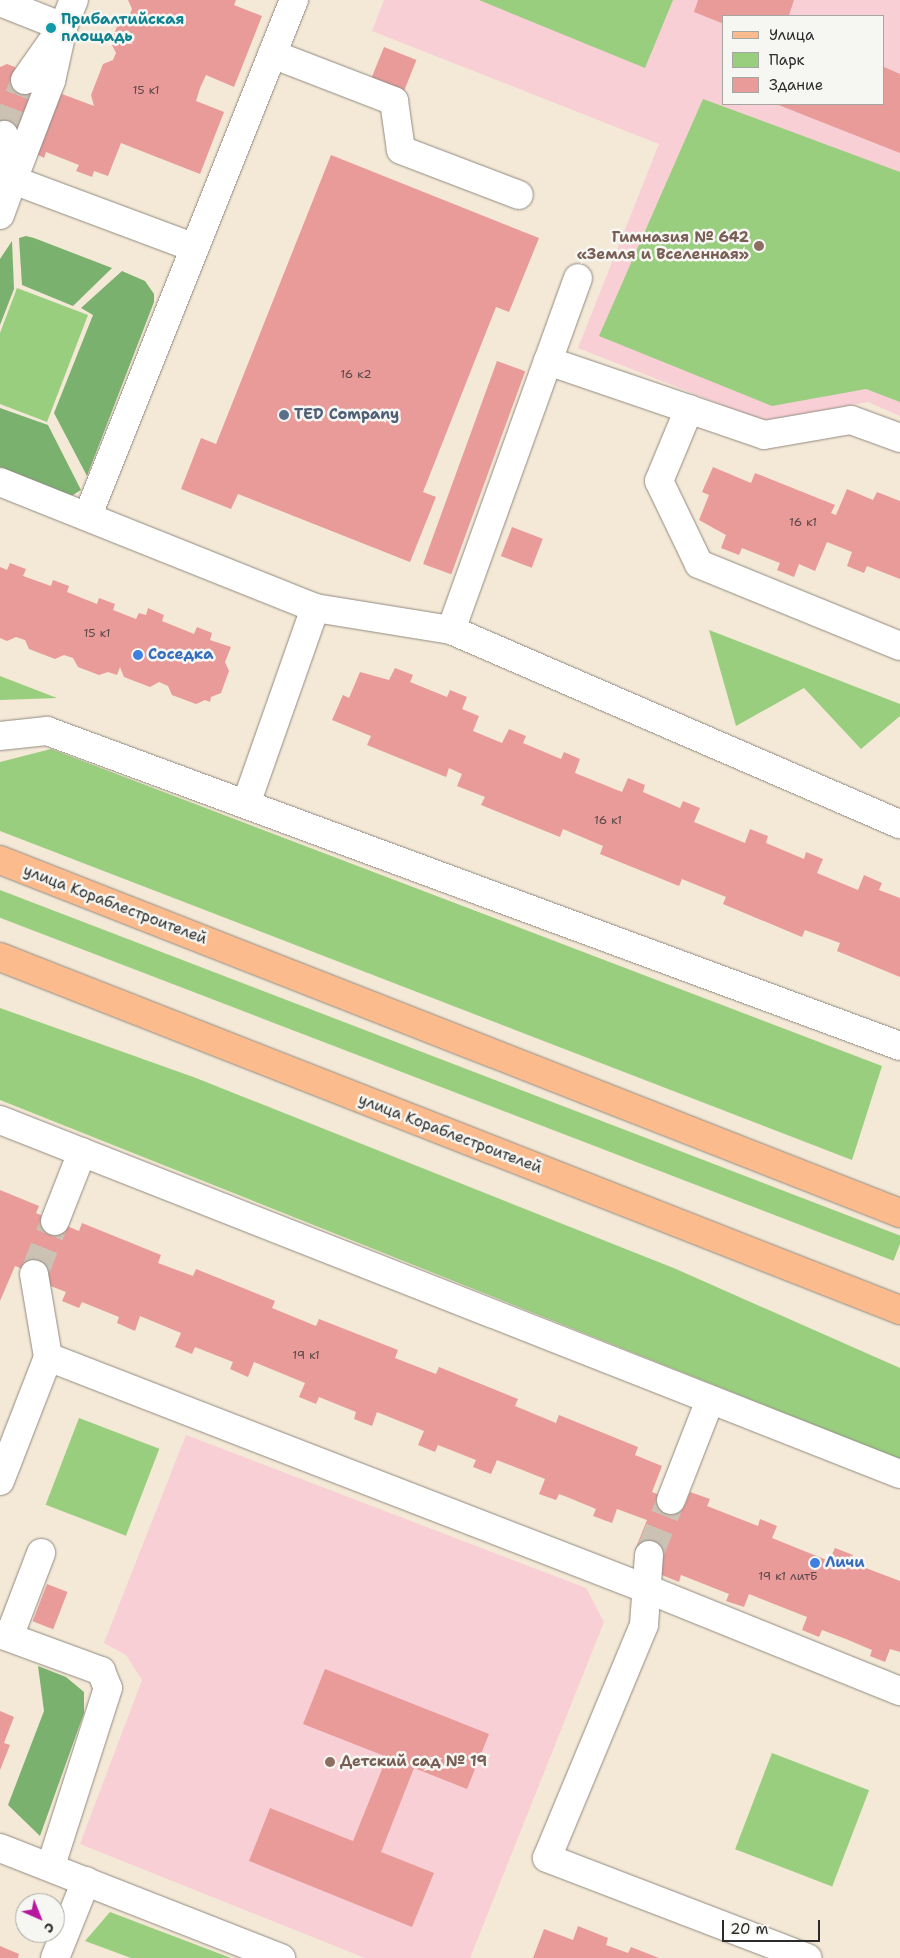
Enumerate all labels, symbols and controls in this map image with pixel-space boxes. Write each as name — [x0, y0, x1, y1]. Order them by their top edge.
place label: Прибалтийская площадь — [61, 10, 184, 45]
legend — [722, 15, 885, 105]
marker: Прибалтийская площадь — [45, 22, 57, 34]
text: Улица — [769, 25, 814, 45]
text: Парк — [769, 50, 805, 70]
text: Здание — [769, 75, 823, 95]
house number: 15 к1 — [133, 84, 159, 98]
place label: Гимназия № 642 «Земля и Вселенная» — [577, 228, 749, 263]
marker: Гимназия № 642 «Земля и Вселенная» — [753, 240, 765, 252]
house number: 16 к2 — [340, 368, 372, 382]
place label: TED Company — [294, 406, 399, 424]
marker: TED Company — [278, 409, 290, 421]
house number: 16 к1 — [789, 516, 817, 530]
house number: 15 к1 — [84, 627, 110, 641]
place label: Соседка — [148, 646, 213, 664]
marker: Соседка — [132, 649, 144, 661]
house number: 16 к1 — [594, 814, 622, 828]
street label: улица Кораблестроителей — [21, 862, 209, 948]
street label: улица Кораблестроителей — [356, 1091, 544, 1177]
house number: 19 к1 — [292, 1349, 320, 1363]
place label: Личи — [825, 1554, 865, 1572]
marker: Личи — [809, 1557, 821, 1569]
house number: 19 к1 литБ — [758, 1570, 818, 1584]
place label: Детский сад № 19 — [340, 1753, 487, 1771]
marker: Детский сад № 19 — [324, 1756, 336, 1768]
north arrow — [15, 1893, 65, 1943]
scale bar — [725, 1910, 822, 1942]
text: С — [40, 1919, 59, 1938]
text: 20 m — [730, 1919, 769, 1939]

